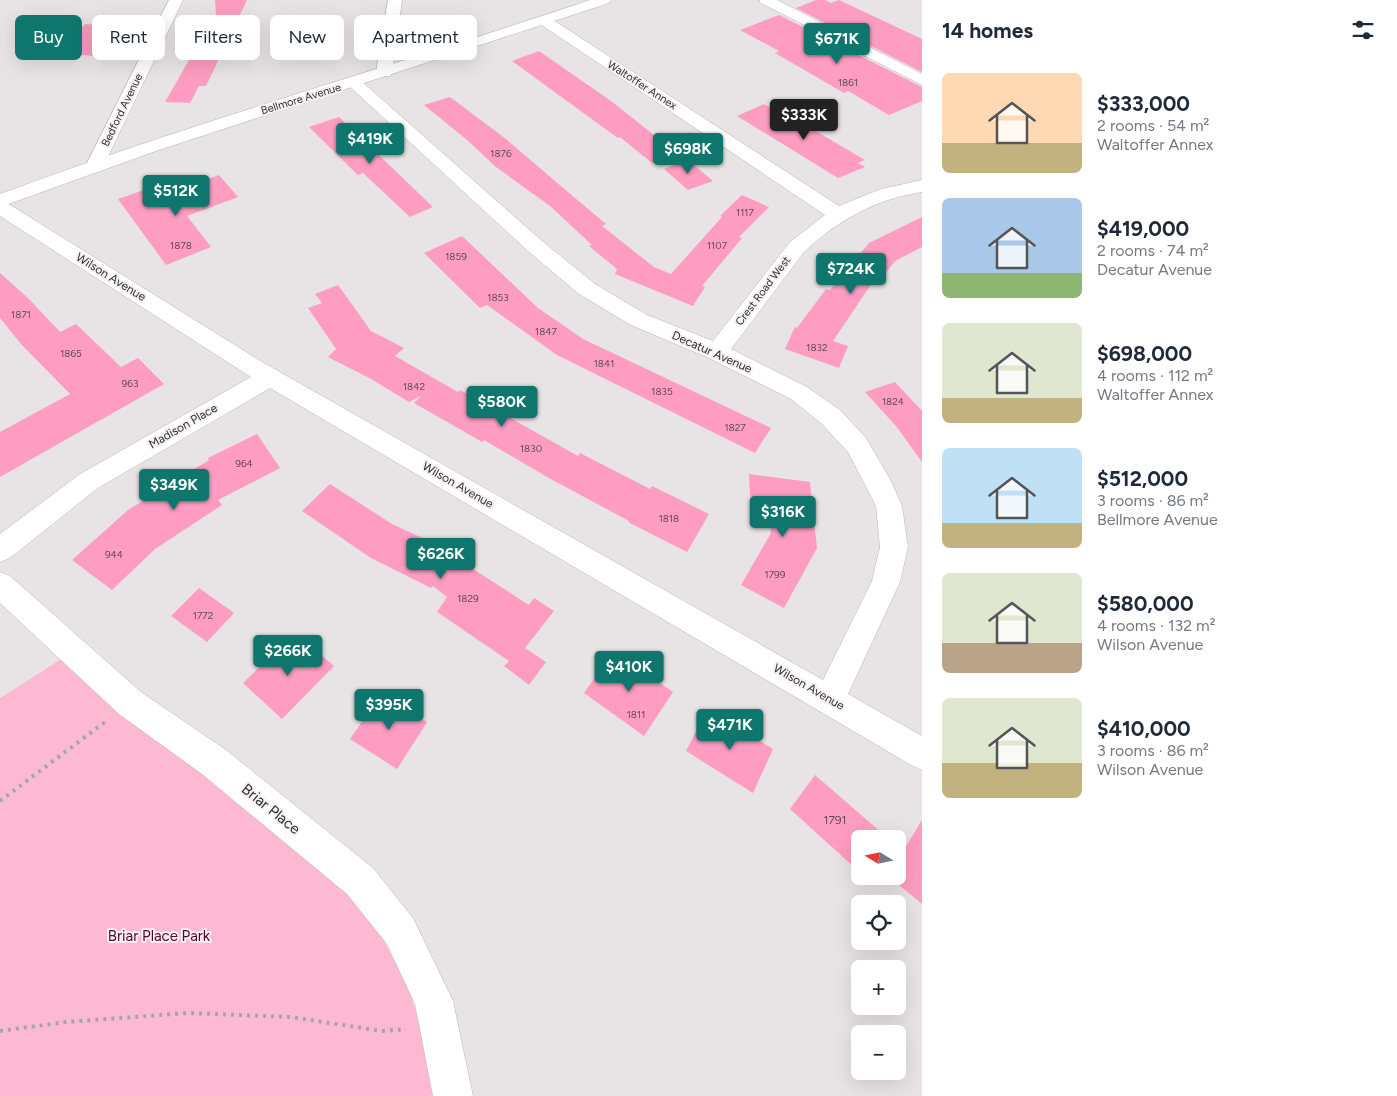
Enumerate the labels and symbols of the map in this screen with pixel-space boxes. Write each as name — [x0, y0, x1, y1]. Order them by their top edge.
pin: $671K — [802, 22, 872, 65]
street label: Waltoffer Annex — [605, 58, 680, 113]
street label: Bedford Avenue — [99, 71, 145, 149]
house number: 1861 — [838, 76, 858, 89]
street label: Bellmore Avenue — [259, 81, 343, 117]
pin: $333K — [769, 98, 839, 141]
pin: $419K — [335, 122, 405, 165]
pin: $698K — [653, 132, 723, 175]
house number: 1876 — [490, 147, 512, 160]
pin: $512K — [141, 174, 211, 217]
house number: 1117 — [736, 206, 755, 219]
house number: 1878 — [170, 239, 192, 252]
house number: 1107 — [707, 239, 728, 252]
street label: Wilson Avenue — [73, 250, 149, 304]
house number: 1859 — [445, 250, 467, 263]
pin: $724K — [816, 252, 886, 295]
street label: Crest Road West — [733, 254, 793, 328]
house number: 1853 — [487, 291, 509, 304]
house number: 1871 — [11, 308, 31, 321]
house number: 1847 — [535, 325, 558, 338]
street label: Decatur Avenue — [670, 328, 755, 376]
house number: 1832 — [806, 341, 828, 354]
house number: 1865 — [60, 347, 82, 360]
house number: 1841 — [594, 357, 614, 370]
house number: 963 — [122, 377, 138, 390]
house number: 1842 — [403, 380, 425, 393]
house number: 1835 — [651, 385, 673, 398]
pin: $580K — [467, 386, 537, 428]
house number: 1824 — [882, 395, 904, 408]
street label: Madison Place — [146, 400, 220, 451]
house number: 1827 — [724, 421, 746, 434]
house number: 1830 — [520, 442, 542, 455]
house number: 964 — [235, 457, 253, 470]
street label: Wilson Avenue — [420, 459, 496, 511]
pin: $349K — [139, 468, 209, 511]
pin: $316K — [748, 496, 818, 538]
house number: 1818 — [659, 512, 679, 525]
pin: $626K — [406, 538, 476, 580]
house number: 944 — [105, 548, 123, 561]
house number: 1799 — [765, 568, 786, 581]
house number: 1829 — [457, 592, 479, 605]
house number: 1772 — [193, 609, 213, 622]
pin: $266K — [253, 634, 323, 677]
pin: $410K — [594, 650, 664, 693]
street label: Wilson Avenue — [771, 661, 847, 713]
pin: $395K — [354, 688, 424, 731]
house number: 1811 — [627, 708, 645, 721]
pin: $471K — [695, 708, 765, 751]
street label: Briar Place — [238, 780, 304, 838]
house number: 1791 — [823, 813, 847, 827]
north arrow — [851, 830, 906, 885]
park label: Briar Place Park — [108, 927, 211, 945]

